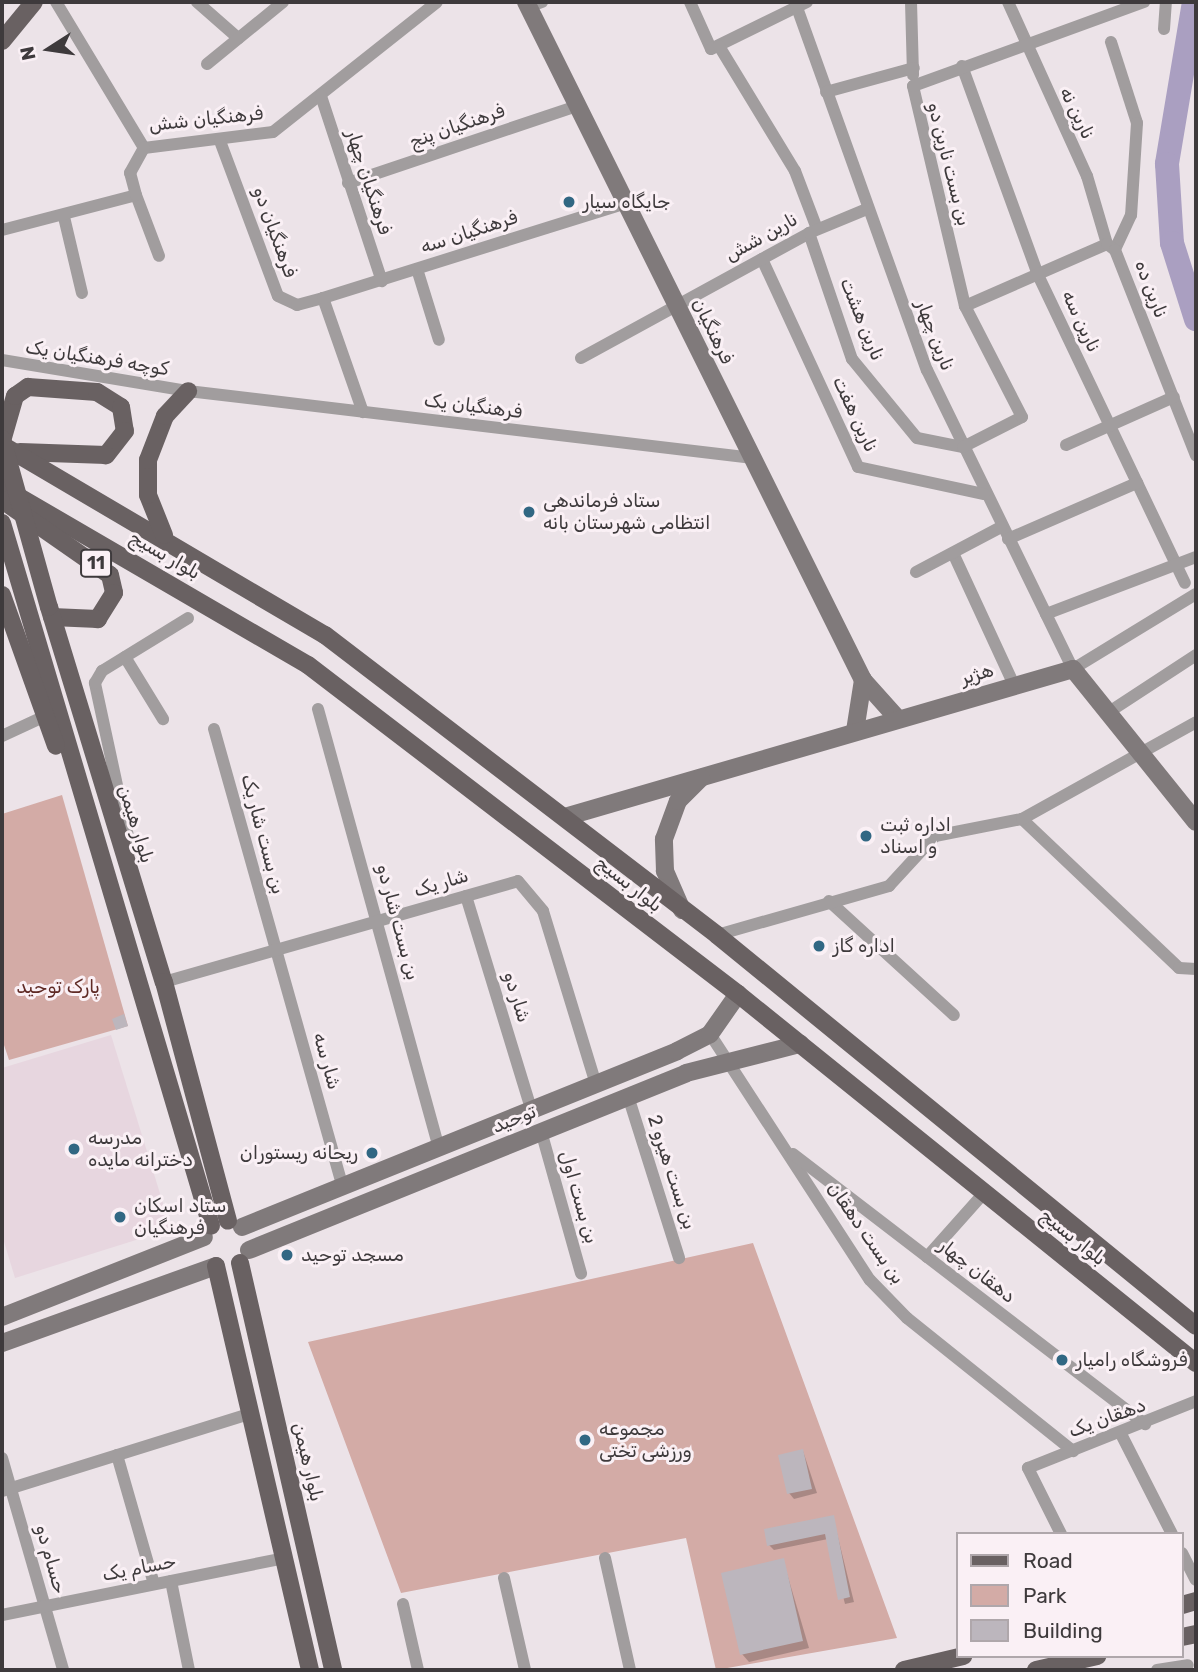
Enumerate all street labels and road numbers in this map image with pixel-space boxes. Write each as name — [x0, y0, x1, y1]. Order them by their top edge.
street label: نارین نه — [1055, 83, 1099, 143]
street label: فرهنگیان پنج — [406, 99, 508, 153]
street label: بن بست نارین دو — [923, 100, 975, 228]
street label: فرهنگیان شش — [148, 102, 264, 136]
street label: فرهنگیان چهار — [341, 127, 397, 237]
street label: فرهنگیان دو — [248, 184, 302, 280]
street label: فرهنگیان سه — [418, 206, 520, 258]
street label: نارین شش — [721, 208, 801, 266]
street label: نارین ده — [1130, 257, 1172, 321]
street label: نارین هشت — [835, 274, 889, 364]
street label: نارین سه — [1057, 287, 1105, 355]
street label: فرهنگیان — [687, 294, 739, 368]
street label: نارین چهار — [911, 296, 959, 374]
street label: کوچه فرهنگیان یک — [24, 335, 170, 381]
street label: نارین هفت — [828, 373, 882, 455]
street label: فرهنگیان یک — [423, 389, 523, 423]
street label: بلوار بسیج — [126, 526, 204, 584]
road number: 11 — [78, 548, 114, 578]
street label: هژیر — [958, 658, 996, 690]
street label: بن بست شار یک — [236, 772, 290, 896]
street label: بلوار هیمن — [113, 782, 159, 866]
street label: بلوار بسیج — [591, 851, 667, 917]
street label: بن بست شار دو — [372, 861, 424, 983]
street label: شار یک — [411, 864, 471, 902]
street label: شار دو — [499, 969, 535, 1025]
street label: شار سه — [308, 1030, 346, 1092]
street label: توحید — [489, 1100, 539, 1138]
street label: بن بست هیرو 2 — [643, 1112, 701, 1232]
street label: بن بست اول — [555, 1148, 603, 1246]
street label: بن بست دهقان — [822, 1178, 910, 1288]
street label: بلوار بسیج — [1036, 1204, 1110, 1270]
street label: دهقان چهار — [934, 1234, 1020, 1308]
street label: دهقان یک — [1065, 1394, 1149, 1442]
street label: بلوار هیمن — [288, 1420, 328, 1504]
street label: حسام دو — [30, 1522, 72, 1596]
street label: حسام یک — [100, 1550, 178, 1586]

